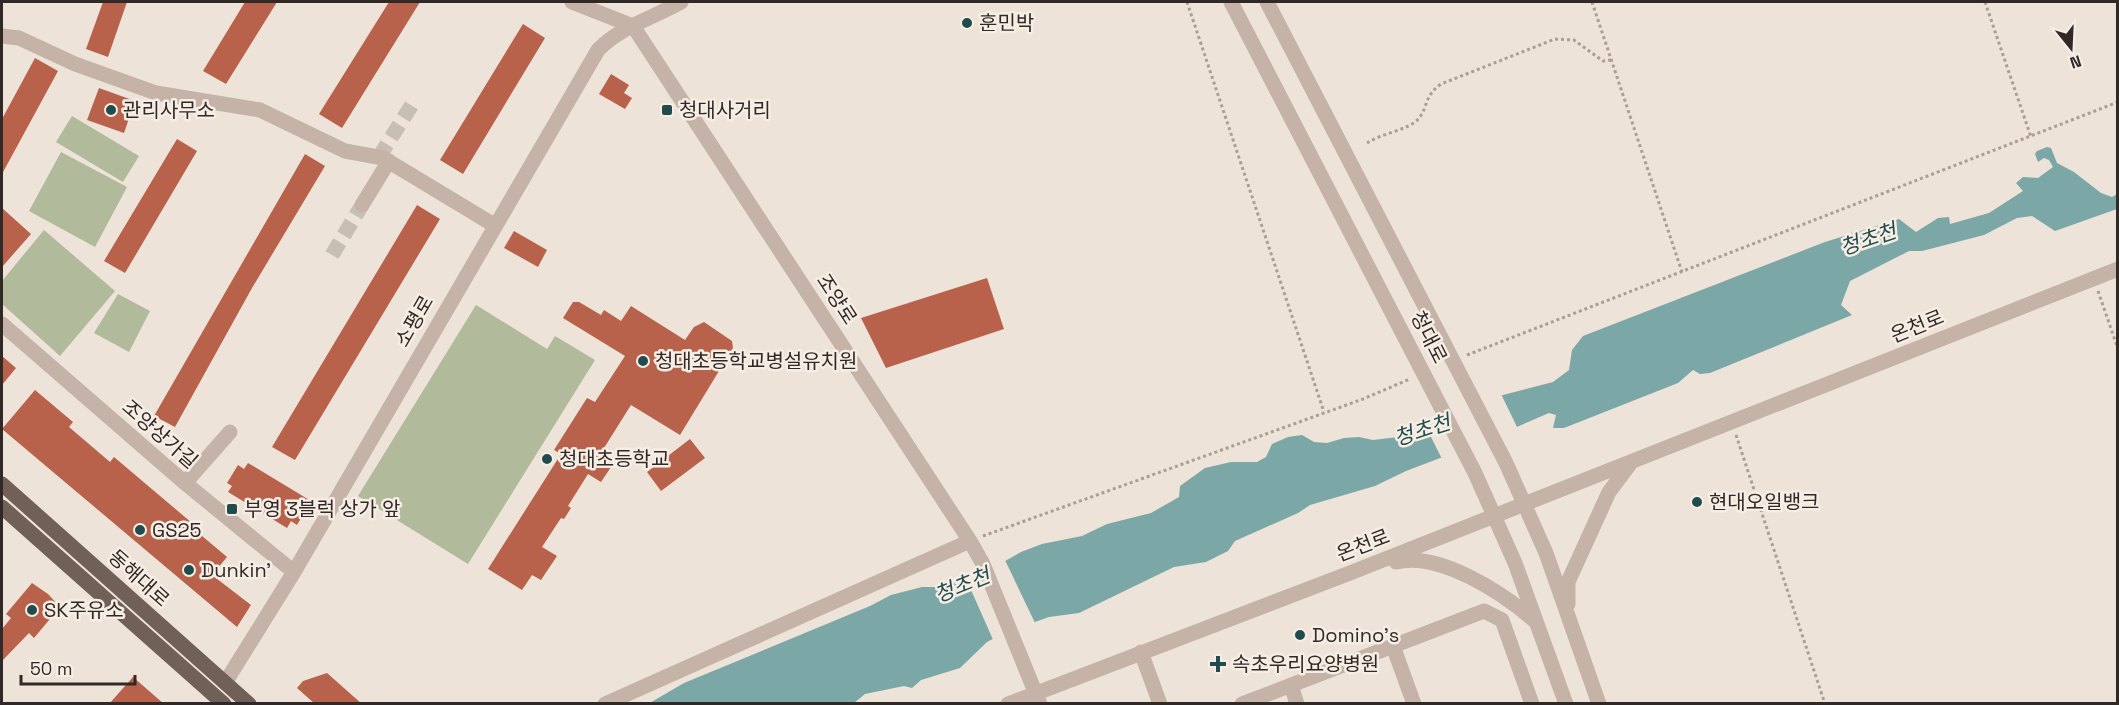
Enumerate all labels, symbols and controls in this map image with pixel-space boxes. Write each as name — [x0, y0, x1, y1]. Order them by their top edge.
place label: 훈민박 — [979, 10, 1034, 36]
marker: 훈민박 — [960, 16, 974, 30]
north arrow — [2041, 18, 2101, 78]
text: N — [2067, 50, 2084, 73]
place label: 관리사무소 — [123, 97, 215, 123]
place label: 청대사거리 — [679, 97, 771, 123]
marker: 관리사무소 — [104, 103, 118, 117]
marker: 청대사거리 — [660, 103, 674, 117]
water label: 청초천 — [1836, 216, 1902, 261]
street label: 조양로 — [811, 269, 863, 329]
street label: 소평로 — [389, 291, 439, 351]
street label: 온천로 — [1887, 304, 1947, 348]
street label: 청대로 — [1405, 307, 1453, 367]
place label: 청대초등학교병설유치원 — [655, 348, 857, 374]
marker: 청대초등학교병설유치원 — [636, 354, 650, 368]
street label: 조양상가길 — [117, 394, 203, 474]
water label: 청초천 — [1390, 407, 1456, 452]
place label: 청대초등학교 — [559, 446, 669, 472]
marker: 청대초등학교 — [540, 452, 554, 466]
place label: 현대오일뱅크 — [1709, 489, 1819, 515]
marker: 현대오일뱅크 — [1690, 495, 1704, 509]
place label: 부영 3블럭 상가 앞 — [244, 496, 400, 522]
marker: 부영 3블럭 상가 앞 — [225, 502, 239, 516]
place label: GS25 — [152, 517, 202, 543]
marker: GS25 — [133, 523, 147, 537]
street label: 온천로 — [1333, 523, 1393, 567]
street label: 동해대로 — [103, 544, 175, 612]
place label: Dunkin' — [201, 557, 271, 583]
water label: 청초천 — [930, 561, 996, 608]
marker: Dunkin' — [182, 563, 196, 577]
place label: SK주유소 — [44, 597, 124, 623]
marker: SK주유소 — [25, 603, 39, 617]
place label: Domino's — [1312, 622, 1399, 648]
marker: Domino's — [1293, 628, 1307, 642]
scale bar — [21, 648, 135, 686]
place label: 속초우리요양병원 — [1232, 651, 1379, 677]
marker: 속초우리요양병원 — [1209, 655, 1227, 673]
text: 50 m — [30, 657, 72, 680]

